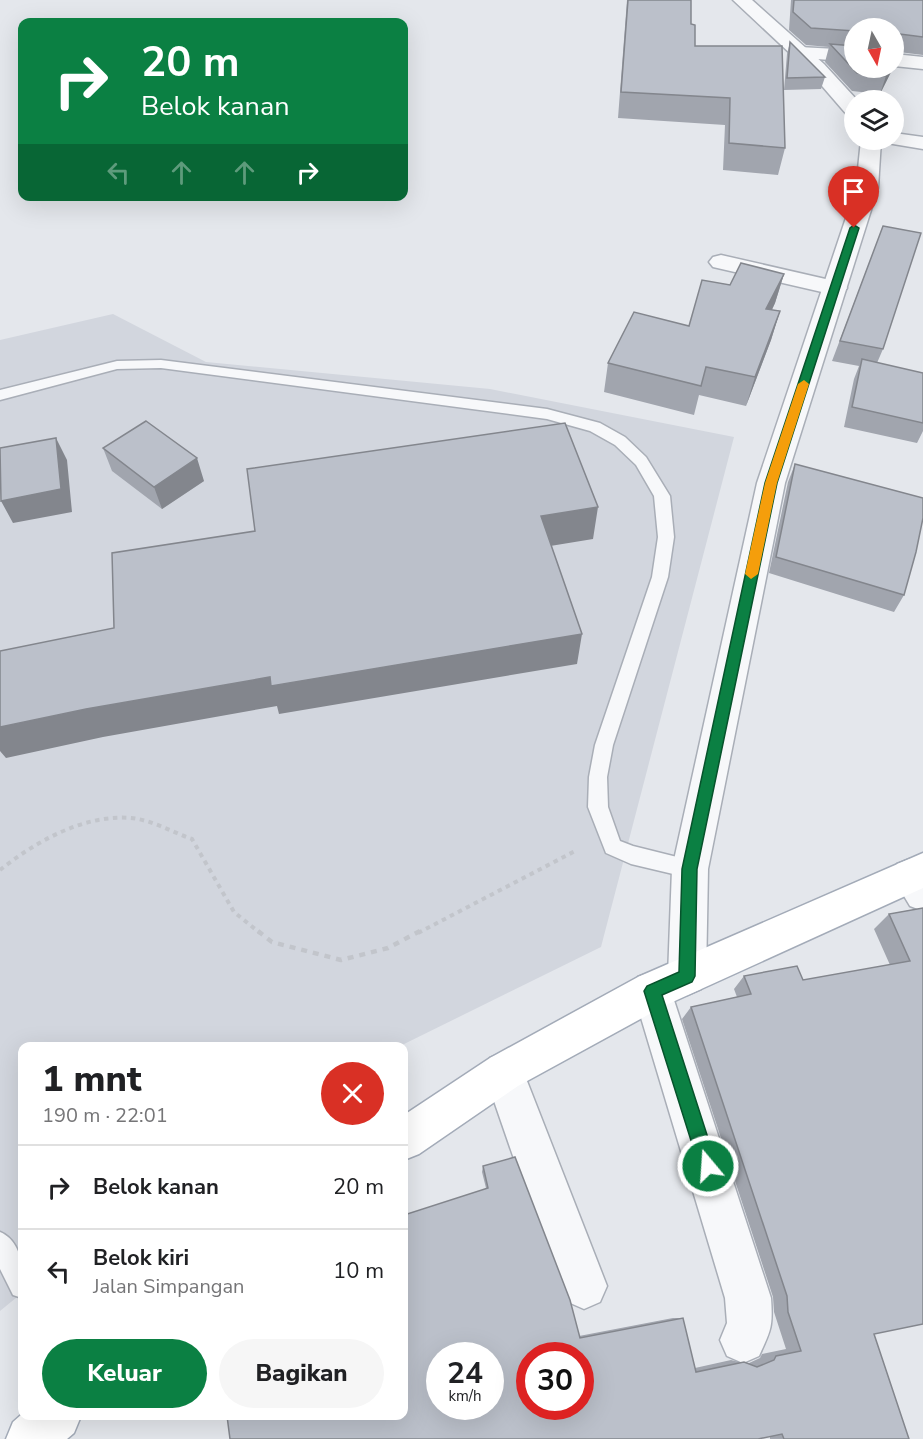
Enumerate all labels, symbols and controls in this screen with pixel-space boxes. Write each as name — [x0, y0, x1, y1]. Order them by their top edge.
north arrow — [844, 18, 904, 78]
map controls — [844, 18, 904, 150]
text: 20 m — [141, 34, 240, 91]
icon: right — [42, 42, 120, 120]
text: Belok kanan — [141, 88, 290, 125]
button: layers — [844, 90, 904, 150]
icon: left — [102, 156, 135, 189]
icon: ahead — [165, 156, 198, 189]
icon: ahead — [228, 156, 261, 189]
icon: right — [291, 156, 324, 189]
pin — [828, 166, 879, 228]
icon: arrive — [837, 175, 870, 208]
text: 1 mnt — [42, 1055, 142, 1104]
button: close — [321, 1062, 384, 1125]
text: 190 m · 22:01 — [42, 1102, 168, 1129]
position arrow — [676, 1134, 740, 1198]
icon: right — [42, 1171, 75, 1204]
text: Belok kanan — [93, 1172, 219, 1202]
text: 20 m — [333, 1172, 384, 1202]
text: Belok kiri — [93, 1243, 189, 1273]
icon: left — [42, 1255, 75, 1288]
text: 10 m — [333, 1256, 384, 1286]
text: Jalan Simpangan — [93, 1273, 244, 1300]
button: Keluar — [42, 1339, 207, 1408]
button: Bagikan — [219, 1339, 384, 1408]
speed limit sign: 30 — [516, 1342, 594, 1420]
text: 24 — [447, 1353, 483, 1394]
text: km/h — [448, 1386, 482, 1406]

